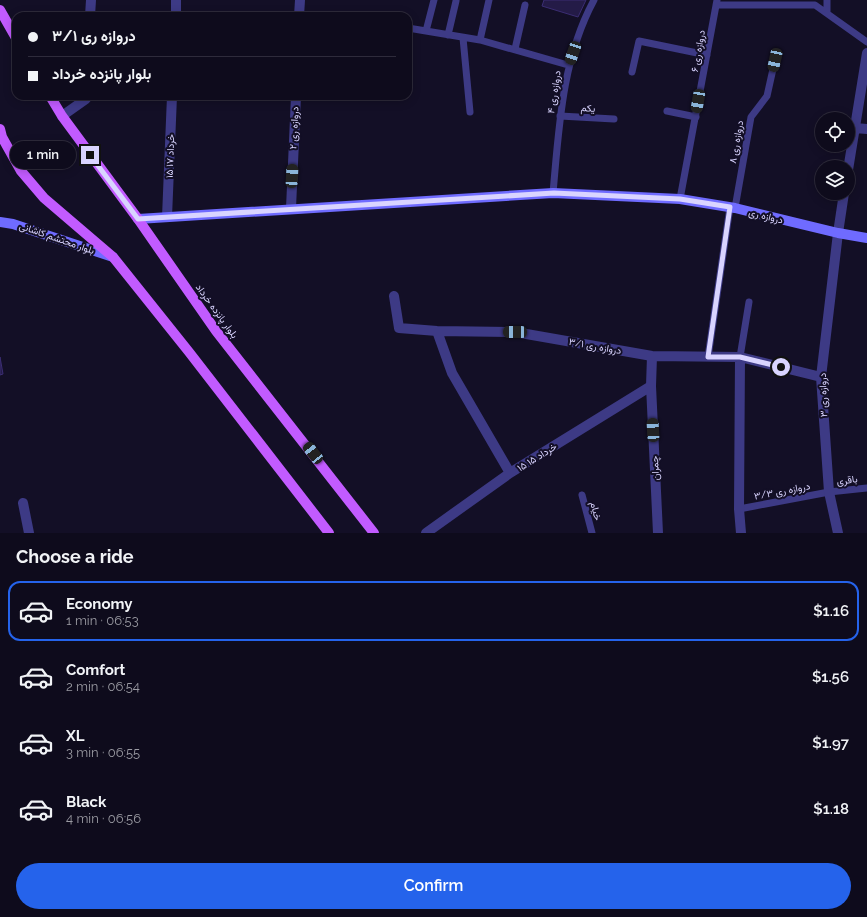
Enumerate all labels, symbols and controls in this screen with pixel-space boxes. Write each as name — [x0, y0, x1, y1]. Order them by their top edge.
text: دروازه ری ۳/۱ — [52, 27, 136, 45]
street label: دروازه ری ۶ — [689, 29, 708, 73]
car — [563, 40, 583, 66]
car — [767, 47, 783, 73]
text: بلوار پانزده خرداد — [52, 65, 151, 83]
street label: دروازه ری ۴ — [545, 69, 564, 114]
car — [690, 88, 706, 114]
street label: یکم — [580, 102, 596, 115]
street label: دروازه ری ۲ — [287, 106, 302, 150]
map controls — [815, 112, 855, 200]
button: locate — [815, 112, 855, 152]
street label: دروازه ری ۸ — [727, 119, 746, 165]
street label: ۱۵ خرداد ۱۷ — [164, 133, 177, 178]
callout: 1 min — [10, 141, 76, 169]
route end — [81, 146, 99, 164]
text: 1 min — [27, 147, 59, 162]
button: layers — [815, 160, 855, 200]
car — [285, 164, 299, 188]
street label: دروازه ری — [747, 206, 785, 227]
street label: بلوار محتشم کاشانی — [18, 220, 96, 257]
street label: بلوار پانزده خرداد — [192, 282, 240, 341]
car — [503, 326, 527, 338]
street label: دروازه ری ۳/۱ — [568, 336, 622, 357]
route start — [772, 358, 790, 376]
street label: دروازه ری ۳ — [817, 372, 830, 417]
car — [646, 418, 660, 442]
car — [301, 440, 325, 466]
street label: ۱۵ خرداد ۱۵ — [515, 440, 560, 474]
street label: چمران — [649, 455, 663, 481]
street label: باقری — [836, 473, 858, 488]
street label: دروازه ری ۳/۳ — [753, 480, 811, 503]
street label: خیام — [587, 500, 604, 522]
text: Choose a ride — [16, 546, 134, 567]
icon: car — [18, 593, 54, 629]
text: Economy — [66, 595, 133, 613]
text: $1.16 — [813, 602, 849, 620]
text: 1 min · 06:53 — [66, 613, 139, 628]
icon: car — [18, 659, 54, 695]
text: Comfort — [66, 661, 125, 679]
text: $1.56 — [812, 668, 849, 686]
text: 2 min · 06:54 — [66, 679, 140, 694]
icon: car — [18, 725, 54, 761]
text: XL — [66, 727, 84, 745]
text: $1.97 — [812, 734, 849, 752]
text: 3 min · 06:55 — [66, 745, 140, 760]
icon: car — [18, 791, 54, 827]
text: Black — [66, 793, 106, 811]
text: $1.18 — [813, 800, 849, 818]
text: 4 min · 06:56 — [66, 811, 141, 826]
button: Confirm — [16, 863, 851, 909]

